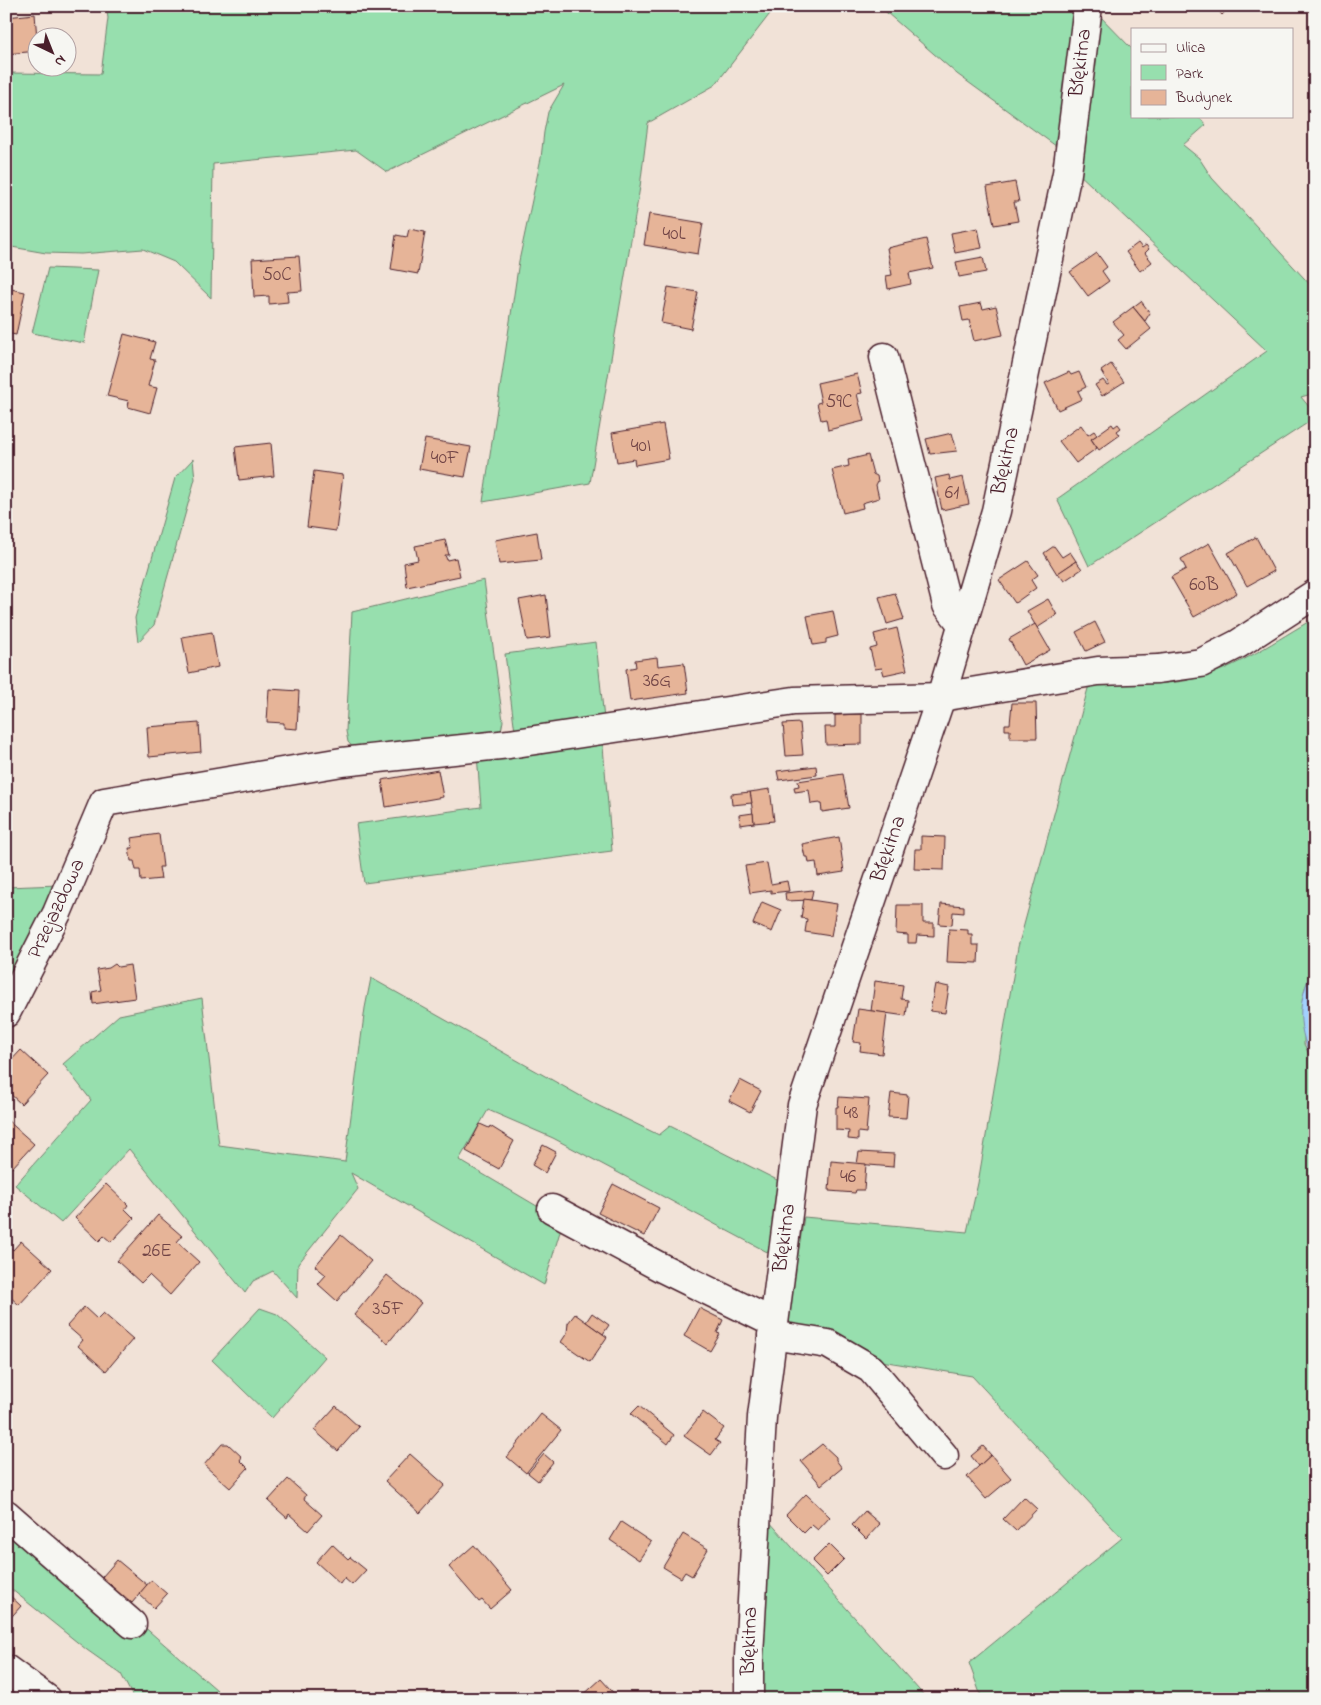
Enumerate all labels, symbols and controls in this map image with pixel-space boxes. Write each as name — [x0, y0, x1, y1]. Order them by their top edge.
street label: Błękitna — [1062, 27, 1100, 100]
north arrow — [28, 28, 78, 78]
legend — [1131, 28, 1294, 118]
text: Ulica — [1176, 37, 1205, 59]
text: N — [49, 50, 70, 71]
text: Park — [1176, 63, 1204, 85]
text: Budynek — [1175, 87, 1233, 110]
house number: 40L — [662, 221, 686, 248]
house number: 50C — [262, 262, 292, 289]
house number: 59C — [825, 389, 853, 416]
street label: Błękitna — [984, 424, 1028, 499]
house number: 40I — [631, 433, 651, 460]
house number: 40F — [431, 445, 459, 472]
house number: 61 — [945, 480, 959, 507]
house number: 60B — [1189, 572, 1219, 599]
house number: 36G — [643, 668, 671, 695]
street label: Błękitna — [863, 812, 914, 887]
street label: Przejazdowa — [21, 854, 93, 964]
house number: 48 — [844, 1100, 858, 1127]
house number: 46 — [840, 1164, 856, 1191]
street label: Błękitna — [766, 1202, 804, 1275]
house number: 26E — [142, 1238, 172, 1265]
house number: 35F — [372, 1296, 404, 1323]
street label: Błękitna — [734, 1606, 766, 1677]

